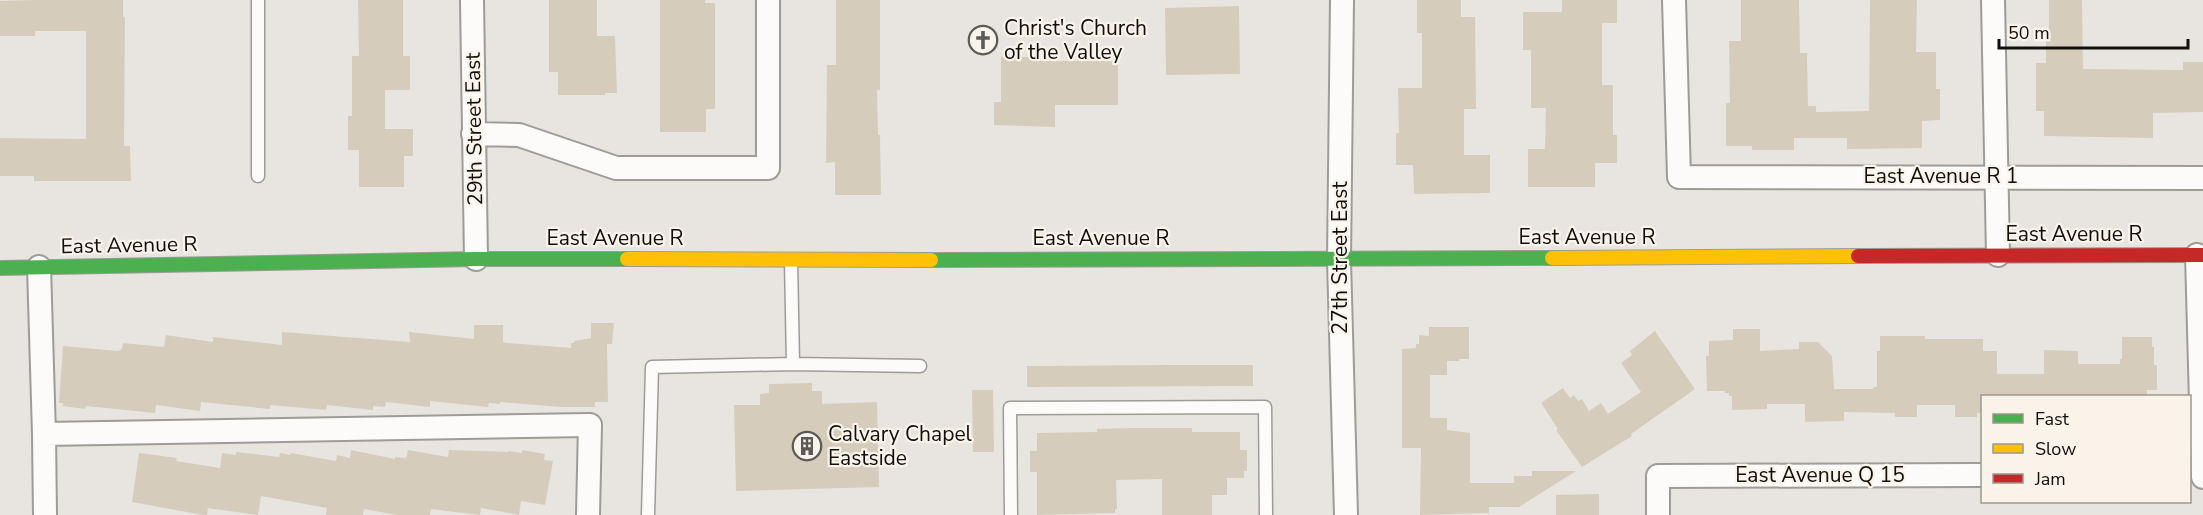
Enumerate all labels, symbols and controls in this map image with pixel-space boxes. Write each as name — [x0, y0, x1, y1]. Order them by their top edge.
scale bar — [1999, 12, 2188, 50]
place label: Christ's Church of the Valley — [1004, 14, 1147, 66]
text: 50 m — [2008, 21, 2050, 45]
church icon: Christ's Church of the Valley — [967, 24, 999, 56]
street label: 29th Street East — [459, 52, 489, 206]
street label: East Avenue R 1 — [1864, 162, 2018, 190]
street label: 27th Street East — [1326, 181, 1354, 335]
street label: East Avenue R — [2006, 220, 2142, 248]
street label: East Avenue R — [1519, 223, 1655, 251]
street label: East Avenue R — [547, 224, 683, 252]
street label: East Avenue R — [1033, 224, 1169, 252]
street label: East Avenue R — [60, 230, 198, 260]
legend — [1981, 395, 2191, 503]
text: Fast — [2035, 407, 2070, 431]
place label: Calvary Chapel Eastside — [828, 420, 973, 472]
building icon: Calvary Chapel Eastside — [791, 430, 823, 462]
text: Slow — [2035, 437, 2076, 461]
street label: East Avenue Q 15 — [1735, 461, 1905, 489]
text: Jam — [2034, 467, 2066, 491]

